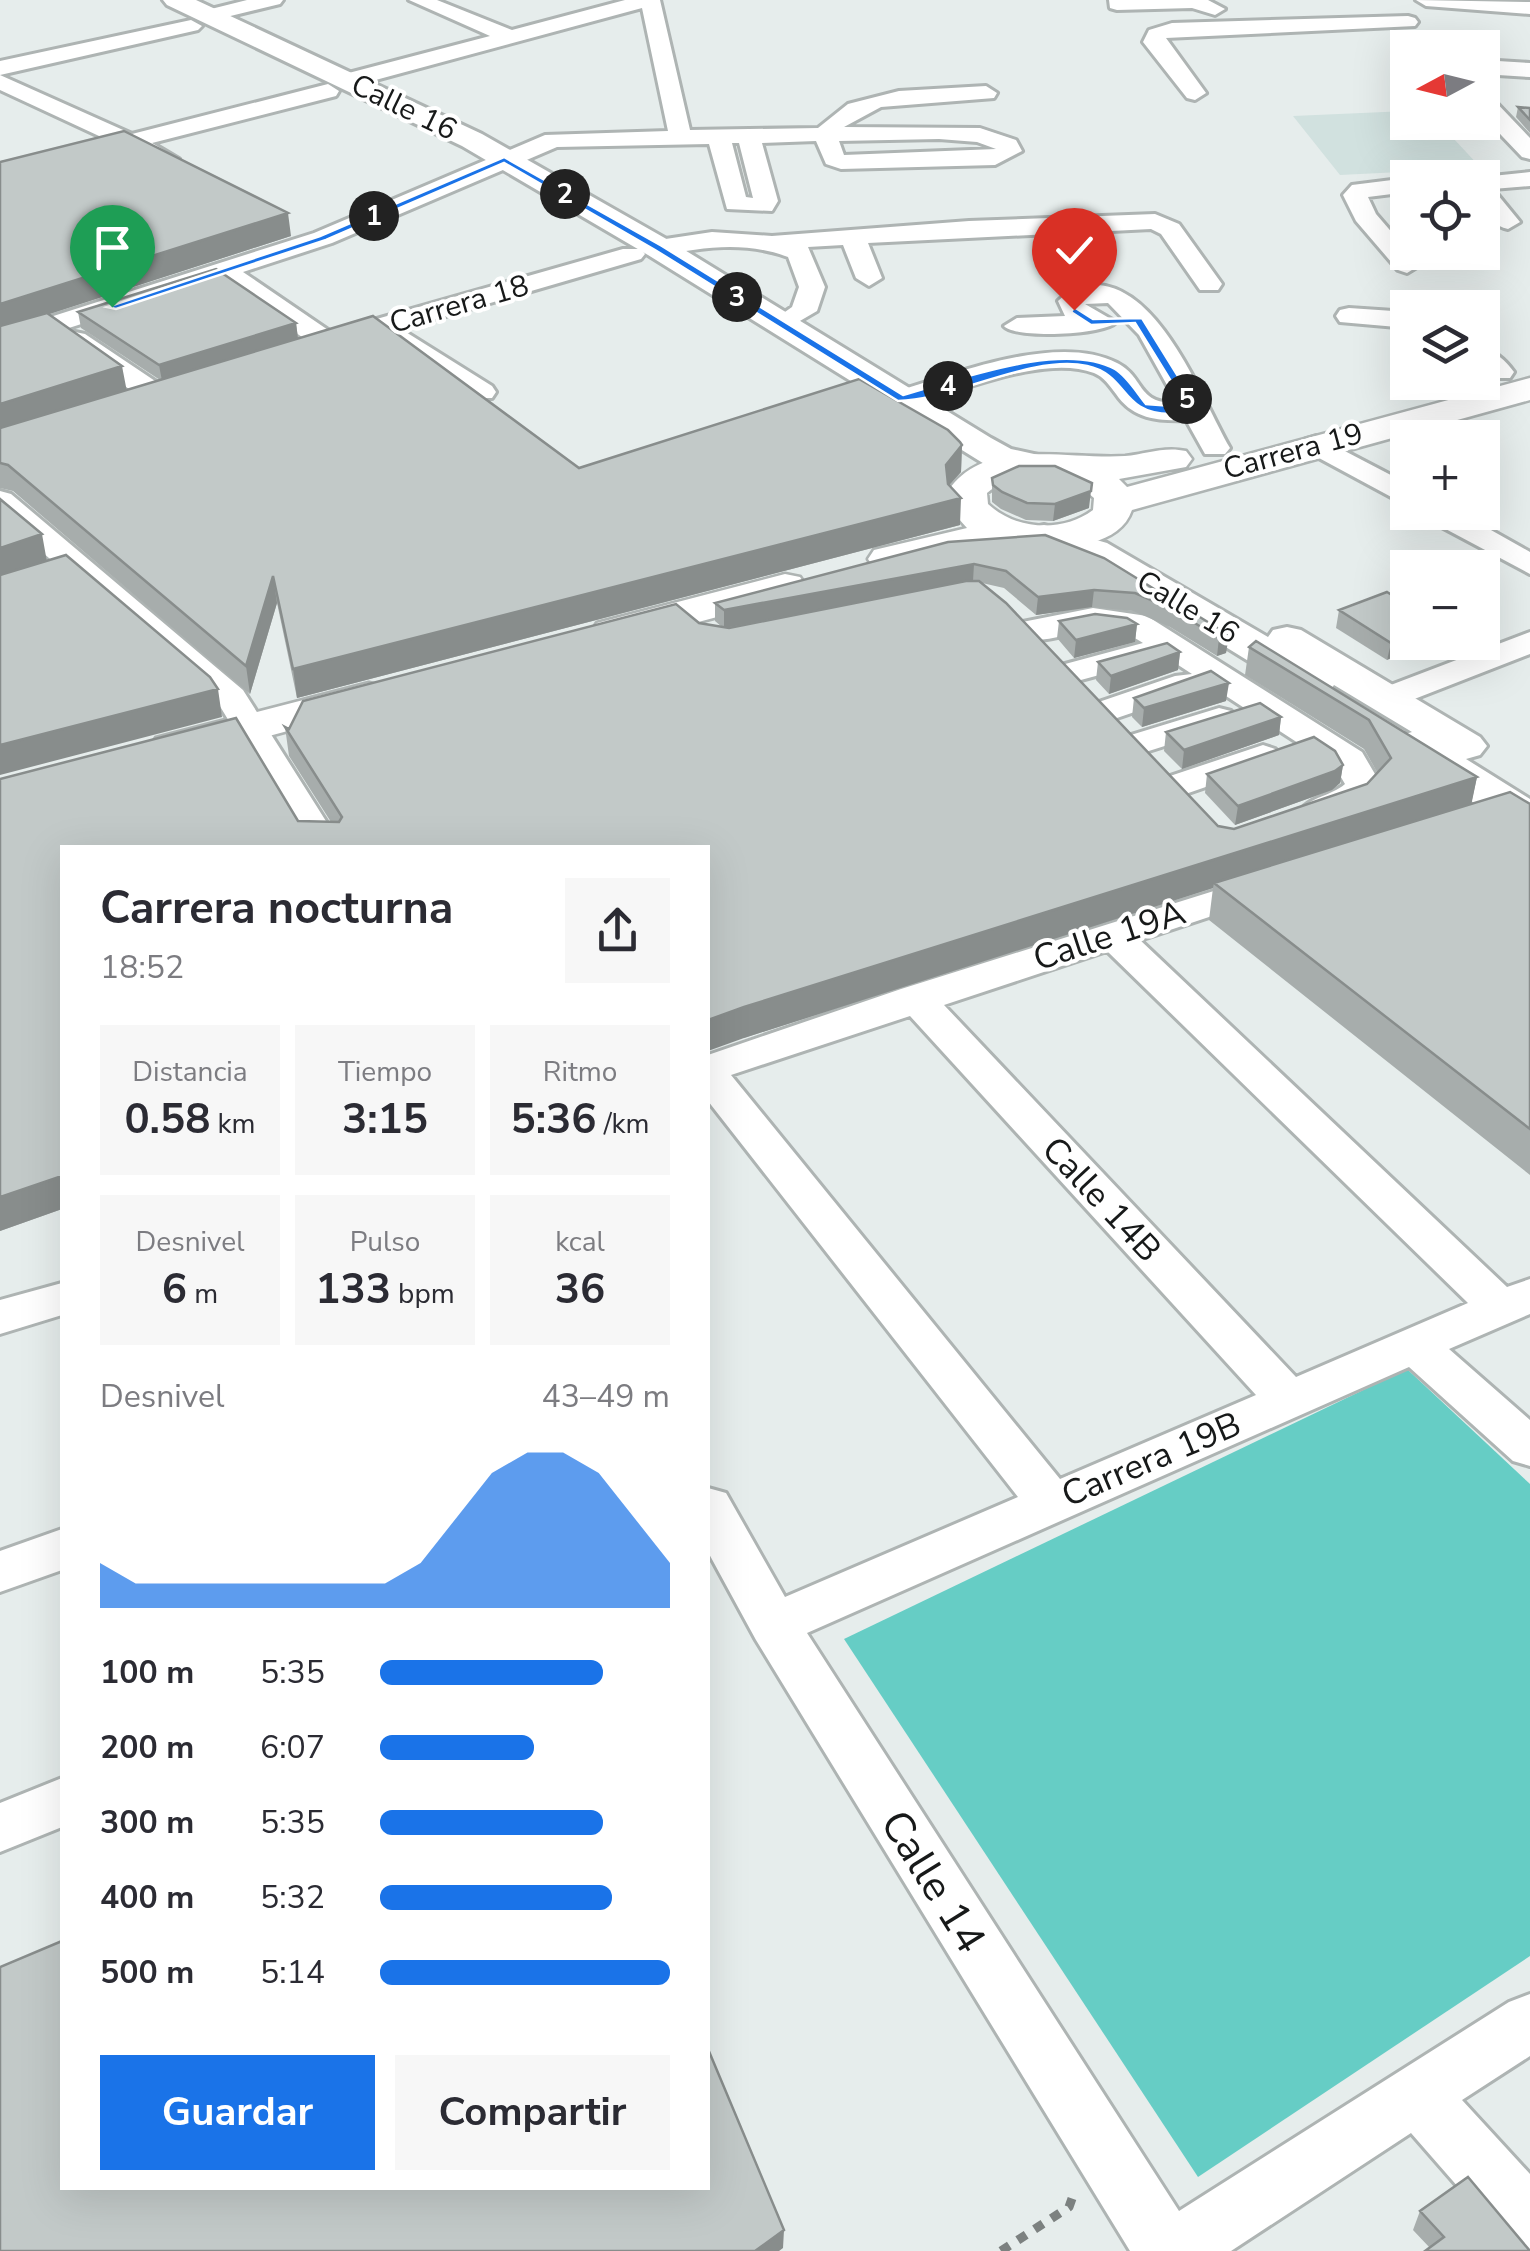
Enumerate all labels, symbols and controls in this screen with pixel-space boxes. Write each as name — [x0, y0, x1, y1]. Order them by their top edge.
north arrow — [1390, 30, 1500, 140]
map controls — [1390, 30, 1500, 660]
street label: Calle 16 — [344, 64, 464, 151]
button: locate — [1390, 160, 1500, 270]
pin: 2 — [540, 169, 590, 219]
text: 2 — [557, 175, 573, 213]
pin: 1 — [349, 191, 399, 241]
text: 1 — [366, 197, 382, 235]
pin — [70, 205, 155, 308]
pin — [1032, 208, 1117, 311]
icon: arrive — [85, 220, 140, 275]
icon: check — [1047, 223, 1102, 278]
street label: Carrera 18 — [385, 265, 534, 344]
pin: 3 — [712, 272, 762, 322]
text: 3 — [729, 278, 745, 316]
button: layers — [1390, 290, 1500, 400]
pin: 4 — [923, 361, 973, 411]
text: 4 — [940, 367, 956, 405]
pin: 5 — [1162, 374, 1212, 424]
text: 5 — [1179, 380, 1195, 418]
street label: Carrera 19 — [1219, 413, 1368, 490]
button: + — [1390, 420, 1500, 530]
button: − — [1390, 550, 1500, 660]
street label: Calle 16 — [1129, 561, 1247, 654]
text: Carrera nocturna — [100, 878, 453, 939]
button: share — [565, 878, 670, 983]
street label: Calle 19A — [1027, 889, 1191, 982]
text: 18:52 — [100, 946, 184, 989]
text: Distancia — [132, 1053, 248, 1091]
text: Tiempo — [338, 1053, 432, 1091]
text: Ritmo — [543, 1053, 617, 1091]
text: 0.58 — [124, 1091, 210, 1148]
text: 3:15 — [342, 1091, 428, 1148]
text: 5:36 — [510, 1091, 597, 1148]
text: km — [210, 1105, 256, 1143]
text: /km — [597, 1105, 650, 1143]
street label: Calle 14B — [1031, 1127, 1172, 1272]
text: Desnivel — [136, 1223, 244, 1261]
text: Pulso — [350, 1223, 420, 1261]
text: kcal — [555, 1223, 605, 1261]
text: 6 — [162, 1261, 187, 1318]
text: 133 — [315, 1261, 391, 1318]
text: 36 — [555, 1261, 605, 1318]
text: m — [187, 1275, 218, 1313]
text: bpm — [391, 1275, 455, 1313]
text: Desnivel — [100, 1375, 225, 1418]
text: 43–49 m — [542, 1375, 670, 1418]
street label: Carrera 19B — [1054, 1401, 1248, 1518]
text: 100 m — [100, 1651, 194, 1694]
text: 5:35 — [260, 1651, 325, 1694]
text: 200 m — [100, 1726, 194, 1769]
text: 6:07 — [260, 1726, 325, 1769]
street label: Calle 14 — [867, 1800, 999, 1964]
text: 300 m — [100, 1801, 194, 1844]
text: 5:35 — [260, 1801, 325, 1844]
text: 400 m — [100, 1876, 194, 1919]
text: 5:32 — [260, 1876, 325, 1919]
text: 500 m — [100, 1951, 194, 1994]
text: 5:14 — [260, 1951, 325, 1994]
button: Guardar — [100, 2055, 375, 2170]
button: Compartir — [395, 2055, 670, 2170]

